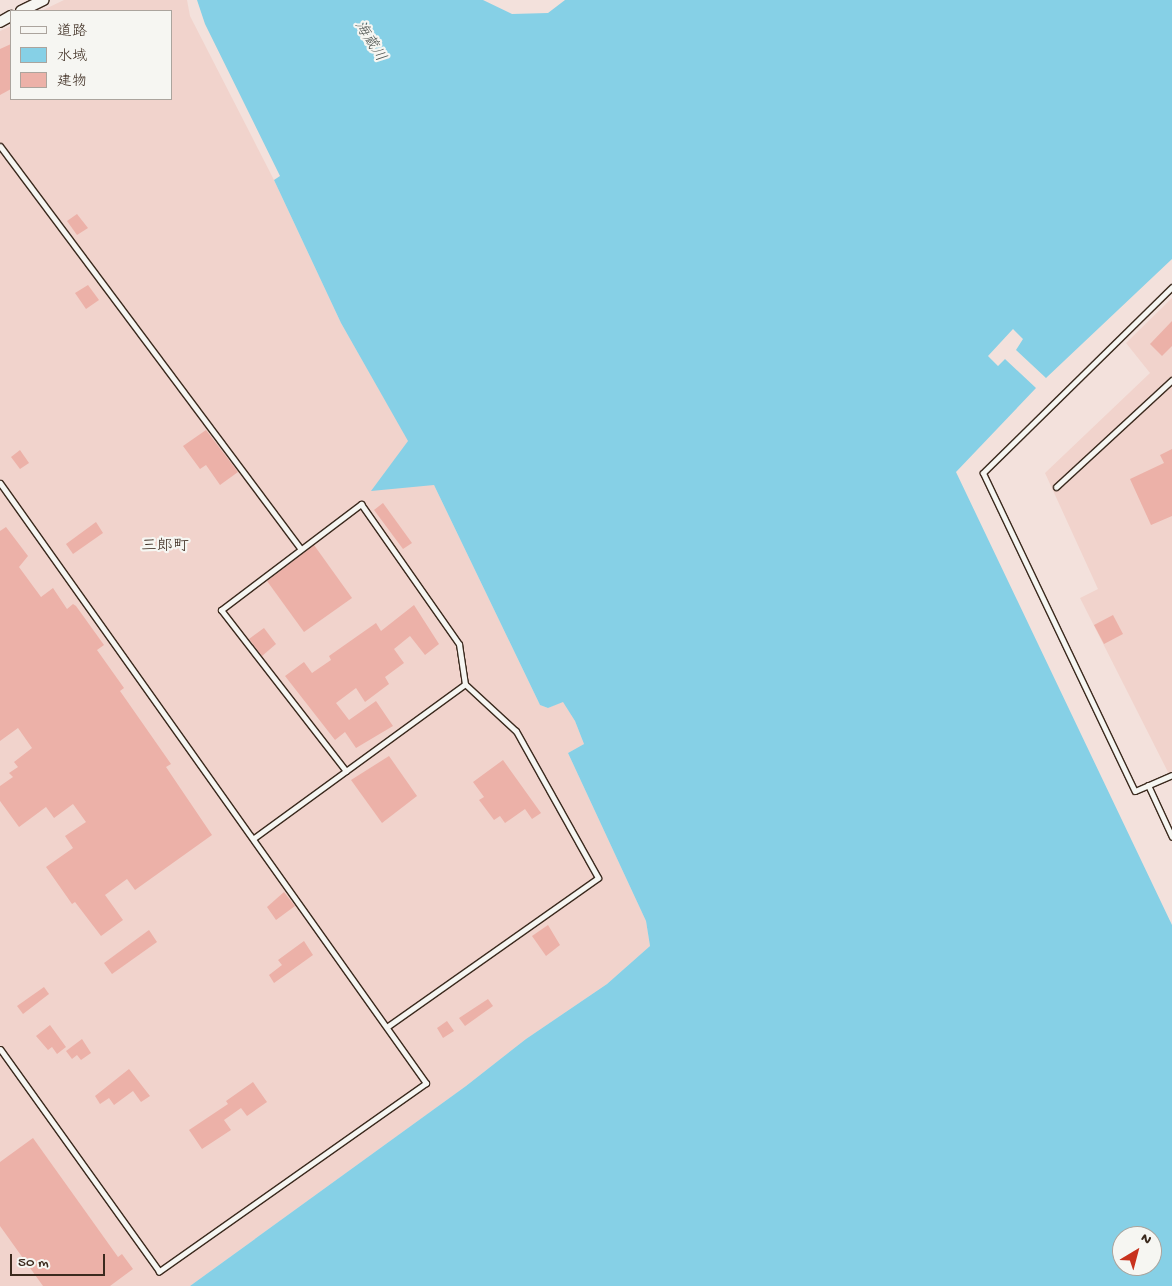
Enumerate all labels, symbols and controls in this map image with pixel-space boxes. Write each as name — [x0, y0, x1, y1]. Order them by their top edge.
legend — [10, 10, 172, 100]
water label: 海蔵川 — [349, 18, 389, 66]
text: 道路 — [57, 23, 87, 41]
text: 水域 — [57, 48, 87, 66]
text: 建物 — [57, 73, 87, 91]
district label: 三郎町 — [141, 538, 189, 558]
north arrow — [1112, 1226, 1162, 1276]
text: N — [1137, 1230, 1154, 1249]
scale bar — [12, 1244, 108, 1276]
text: 50 m — [18, 1254, 49, 1272]

